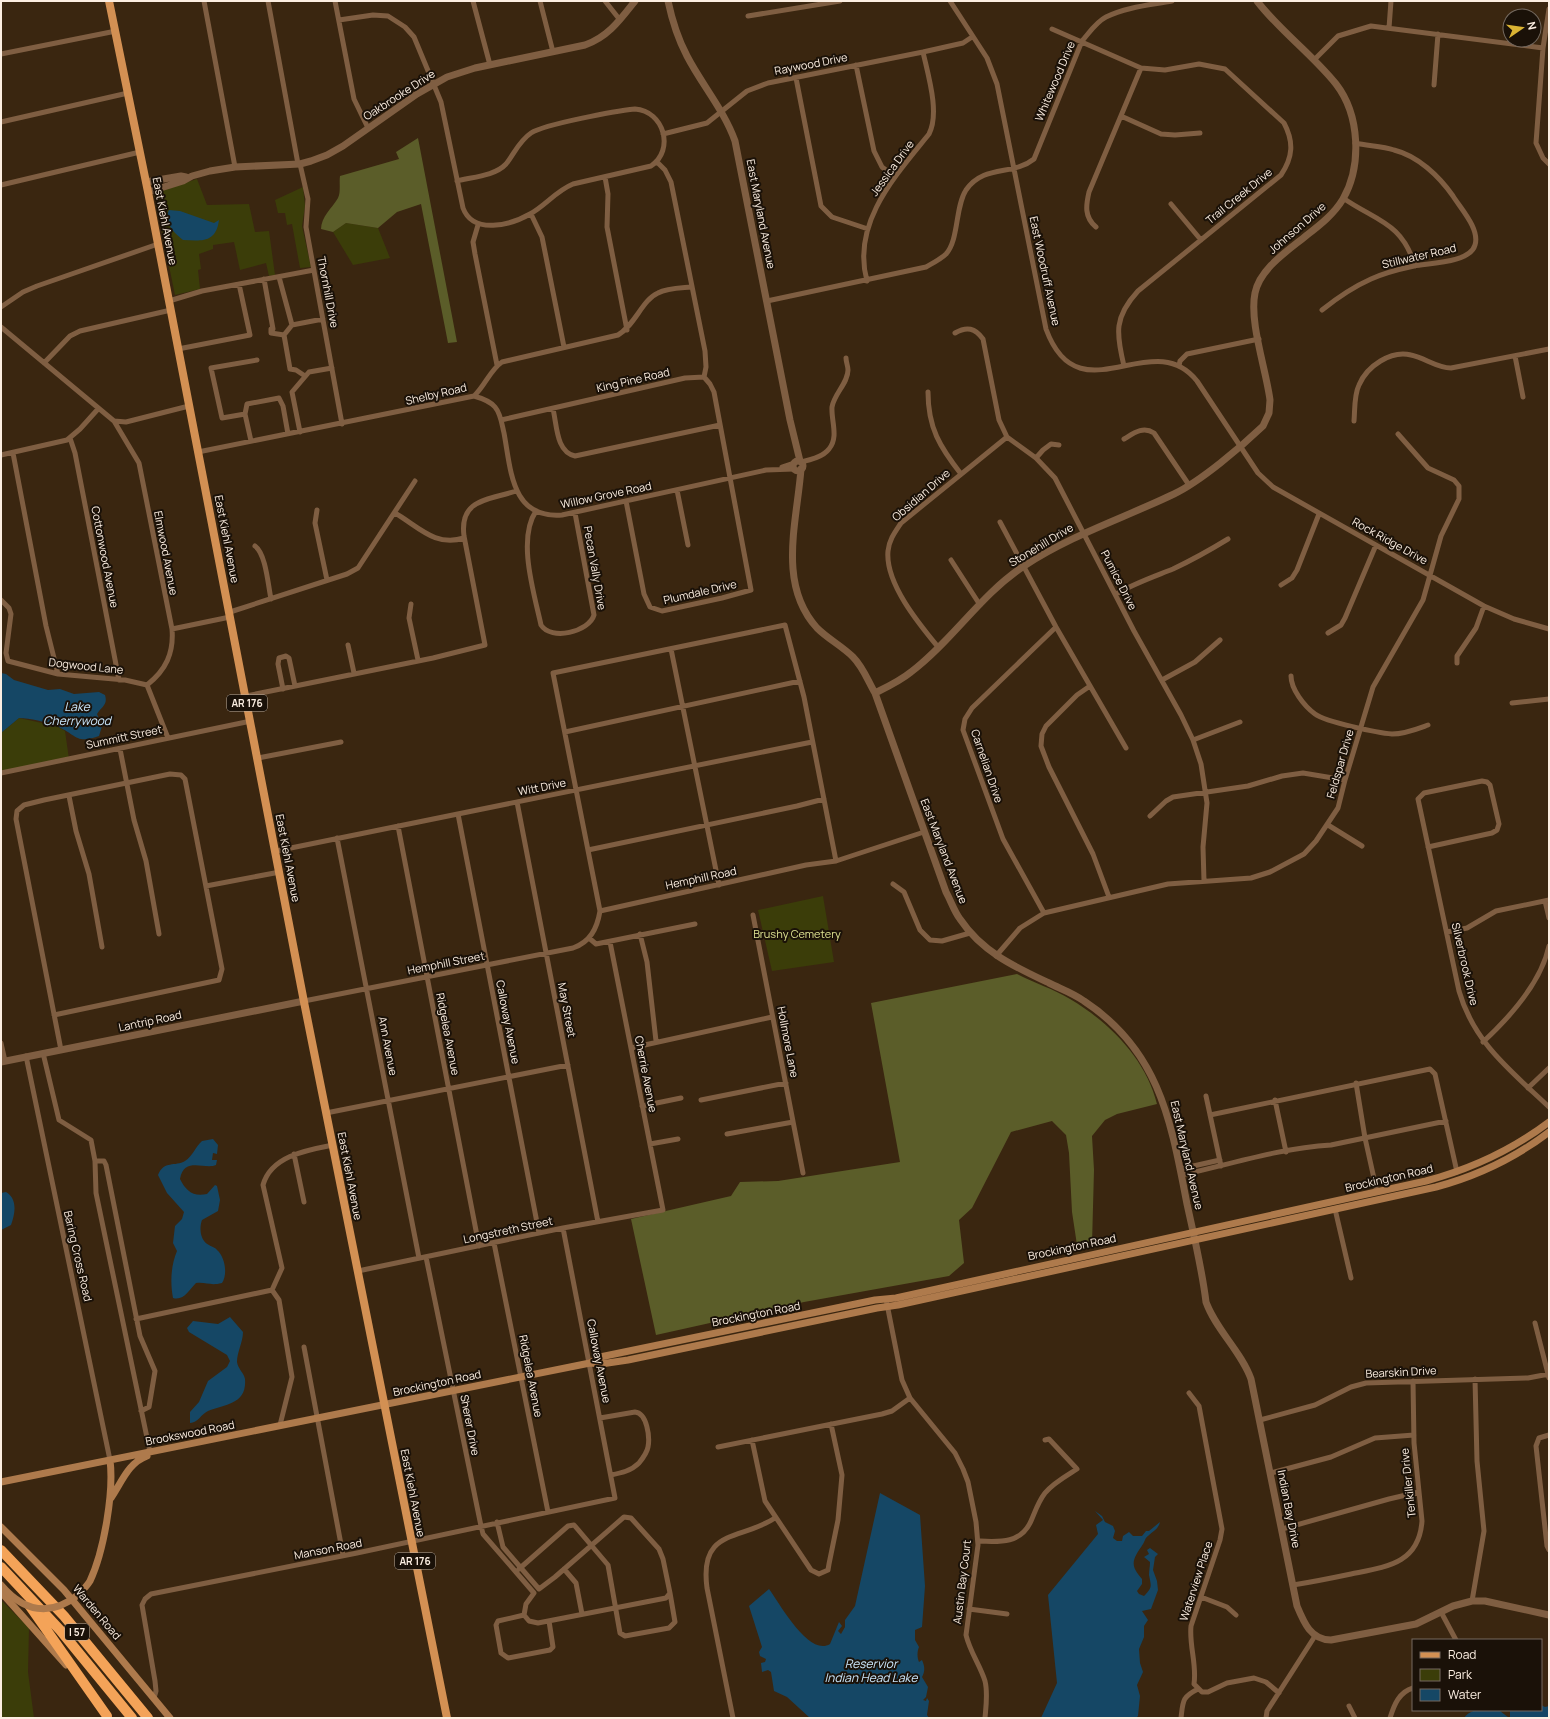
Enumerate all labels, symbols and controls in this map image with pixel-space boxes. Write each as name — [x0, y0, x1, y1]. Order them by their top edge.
north arrow — [1502, 8, 1542, 48]
text: N — [1524, 20, 1540, 31]
street label: Whitewood Drive — [1031, 38, 1078, 123]
street label: Raywood Drive — [773, 49, 849, 78]
street label: Oakbrooke Drive — [360, 65, 438, 123]
street label: Jessica Drive — [866, 136, 917, 199]
street label: East Maryland Avenue — [744, 158, 780, 271]
street label: Trail Creek Drive — [1202, 164, 1275, 227]
street label: East Kiehl Avenue — [150, 176, 181, 267]
street label: Johnson Drive — [1265, 198, 1329, 257]
street label: East Woodruff Avenue — [1027, 215, 1065, 328]
street label: Stillwater Road — [1380, 240, 1458, 271]
street label: Thornhill Drive — [314, 255, 343, 329]
street label: King Pine Road — [595, 364, 671, 395]
street label: Shelby Road — [404, 379, 468, 408]
street label: Obsidian Drive — [888, 465, 953, 524]
street label: Willow Grove Road — [559, 478, 653, 511]
street label: East Kiehl Avenue — [212, 494, 243, 585]
street label: Cottonwood Avenue — [88, 505, 123, 610]
street label: Elmwood Avenue — [151, 509, 182, 597]
street label: Rock Ridge Drive — [1350, 514, 1431, 568]
street label: Stonehill Drive — [1006, 519, 1076, 570]
street label: Pecan Vally Drive — [581, 525, 610, 612]
street label: Pumice Drive — [1098, 547, 1141, 613]
street label: Plumdale Drive — [662, 576, 738, 607]
street label: Dogwood Lane — [48, 654, 125, 677]
road number: AR 176 — [227, 695, 267, 711]
water label: Lake Cherrywood — [43, 698, 113, 729]
street label: Summitt Street — [85, 721, 163, 752]
street label: Carnelian Drive — [968, 727, 1007, 805]
street label: Feldspar Drive — [1323, 727, 1357, 800]
street label: Witt Drive — [517, 774, 568, 799]
street label: East Maryland Avenue — [918, 796, 972, 906]
street label: East Kiehl Avenue — [273, 813, 304, 904]
street label: Hemphill Road — [664, 863, 738, 892]
street label: Silverbrook Drive — [1449, 921, 1482, 1007]
park label: Brushy Cemetery — [753, 926, 841, 941]
street label: Hemphill Street — [406, 948, 486, 977]
street label: Calloway Avenue — [493, 979, 524, 1066]
street label: May Street — [555, 981, 580, 1038]
street label: Ridgelea Avenue — [433, 991, 464, 1077]
street label: Hollmore Lane — [774, 1005, 803, 1079]
street label: Lantrip Road — [117, 1007, 183, 1034]
street label: Ann Avenue — [375, 1015, 402, 1077]
street label: Cherrie Avenue — [632, 1034, 661, 1114]
street label: East Maryland Avenue — [1168, 1099, 1207, 1211]
street label: East Kiehl Avenue — [335, 1131, 366, 1222]
street label: Brockington Road — [1343, 1160, 1434, 1195]
street label: Baring Cross Road — [61, 1209, 96, 1303]
street label: Longstreth Street — [462, 1213, 554, 1246]
street label: Brockington Road — [1026, 1230, 1117, 1263]
street label: Brockington Road — [710, 1298, 801, 1329]
street label: Calloway Avenue — [584, 1318, 615, 1405]
street label: Ridgelea Avenue — [516, 1333, 547, 1419]
street label: Bearskin Drive — [1365, 1362, 1437, 1381]
street label: Brockington Road — [391, 1366, 482, 1399]
street label: Sherer Drive — [457, 1393, 484, 1457]
street label: Brookswood Road — [144, 1417, 236, 1449]
street label: Tenkiller Drive — [1396, 1447, 1419, 1519]
street label: East Kiehl Avenue — [398, 1448, 429, 1539]
street label: Indian Bay Drive — [1275, 1469, 1305, 1550]
street label: Manson Road — [293, 1535, 363, 1562]
street label: Waterview Place — [1176, 1538, 1216, 1623]
street label: Austin Bay Court — [949, 1539, 974, 1625]
road number: AR 176 — [395, 1553, 435, 1569]
street label: Warden Road — [70, 1581, 125, 1642]
road number: I 57 — [65, 1624, 89, 1640]
legend — [1412, 1639, 1542, 1711]
text: Road — [1448, 1646, 1476, 1663]
water label: Reservior Indian Head Lake — [825, 1655, 918, 1686]
text: Park — [1448, 1666, 1473, 1683]
text: Water — [1448, 1686, 1482, 1703]

